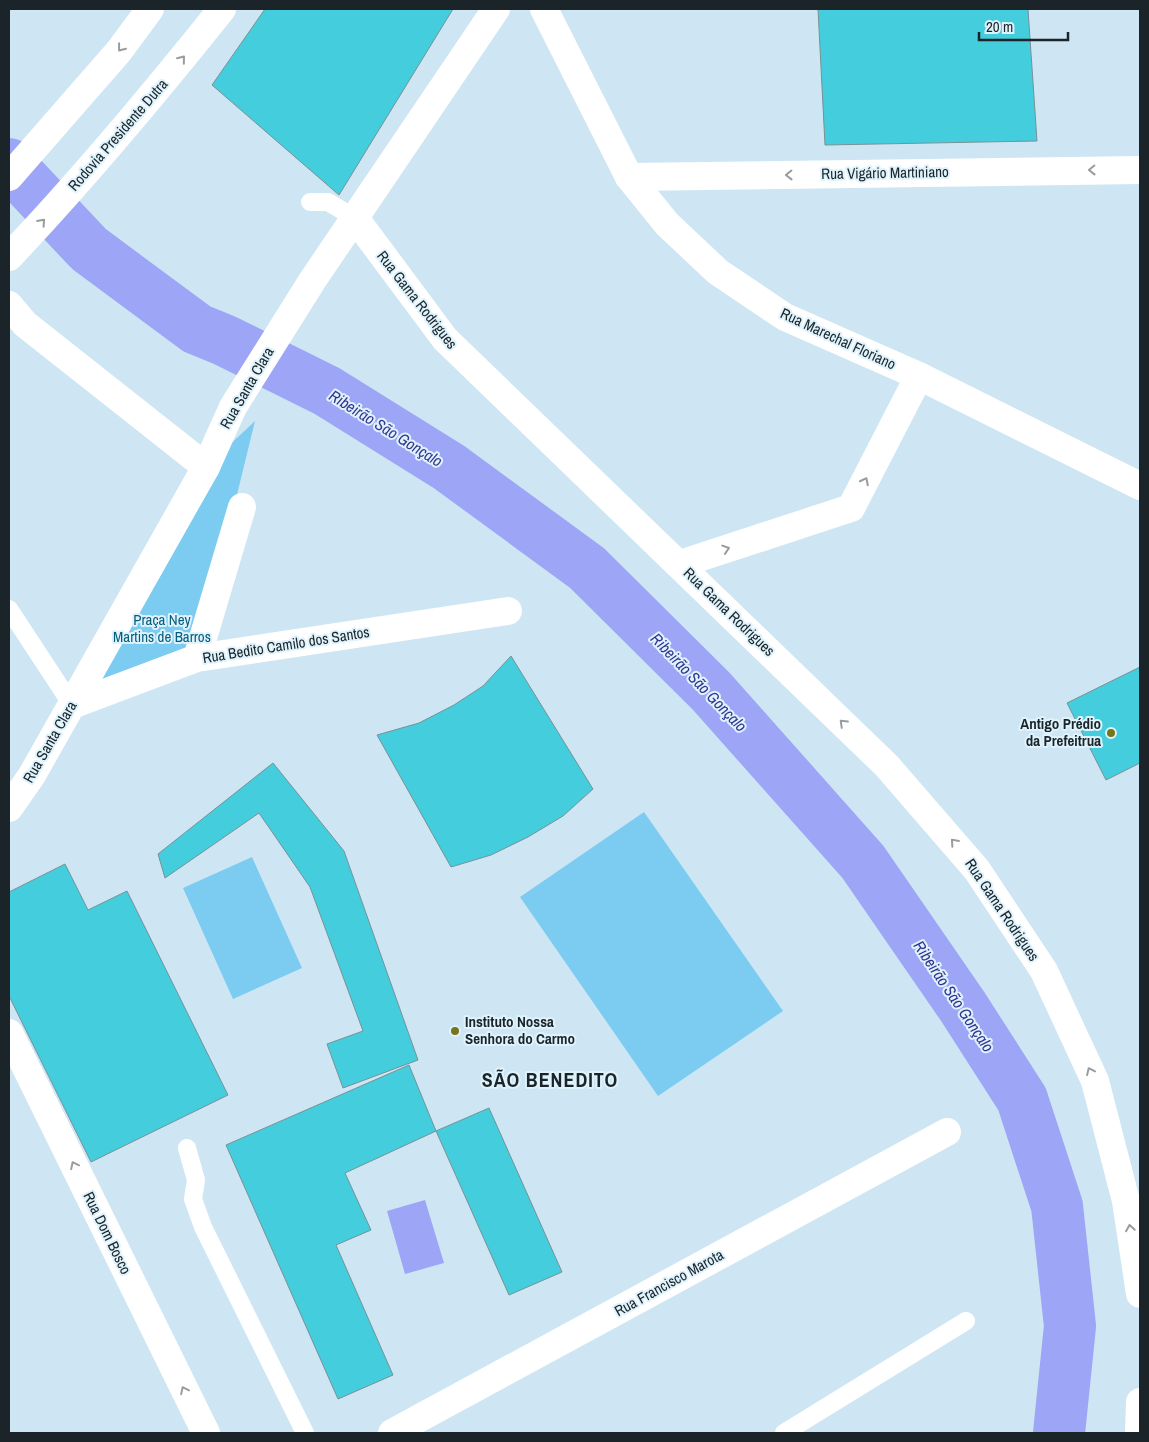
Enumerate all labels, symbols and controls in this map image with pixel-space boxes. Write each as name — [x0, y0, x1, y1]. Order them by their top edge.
scale bar — [979, 10, 1068, 42]
text: 20 m — [986, 16, 1013, 37]
one-way arrow — [118, 42, 127, 52]
one-way arrow — [177, 56, 185, 65]
street label: Rodovia Presidente Dutra — [63, 74, 172, 195]
street label: Rua Vigário Martiniano — [821, 161, 949, 184]
one-way arrow — [1087, 165, 1095, 176]
one-way arrow — [785, 169, 793, 180]
one-way arrow — [36, 218, 45, 227]
street label: Rua Gama Rodrigues — [372, 246, 463, 353]
street label: Rua Marechal Floriano — [777, 303, 899, 375]
street label: Rua Santa Clara — [215, 343, 278, 432]
water label: Ribeirão São Gonçalo — [325, 384, 447, 472]
one-way arrow — [859, 477, 869, 486]
one-way arrow — [721, 545, 730, 555]
street label: Rua Gama Rodrigues — [679, 563, 780, 661]
park label: Praça Ney Martins de Barros — [113, 609, 211, 647]
street label: Rua Bedito Camilo dos Santos — [201, 621, 371, 668]
water label: Ribeirão São Gonçalo — [646, 628, 752, 736]
street label: Rua Santa Clara — [18, 697, 81, 786]
place label: Antigo Prédio da Prefeitrua — [1020, 713, 1101, 751]
one-way arrow — [840, 720, 849, 729]
marker: Antigo Prédio da Prefeitrua — [1105, 727, 1117, 739]
one-way arrow — [950, 839, 959, 848]
street label: Rua Gama Rodrigues — [960, 854, 1045, 965]
water label: Ribeirão São Gonçalo — [909, 936, 999, 1056]
place label: Instituto Nossa Senhora do Carmo — [465, 1011, 575, 1049]
marker: Instituto Nossa Senhora do Carmo — [449, 1025, 461, 1037]
district label: SÃO BENEDITO — [482, 1066, 618, 1093]
one-way arrow — [1086, 1067, 1097, 1076]
one-way arrow — [70, 1161, 80, 1170]
street label: Rua Dom Bosco — [78, 1188, 137, 1278]
one-way arrow — [1125, 1224, 1136, 1232]
street label: Rua Francisco Marota — [610, 1244, 727, 1321]
one-way arrow — [181, 1386, 191, 1395]

